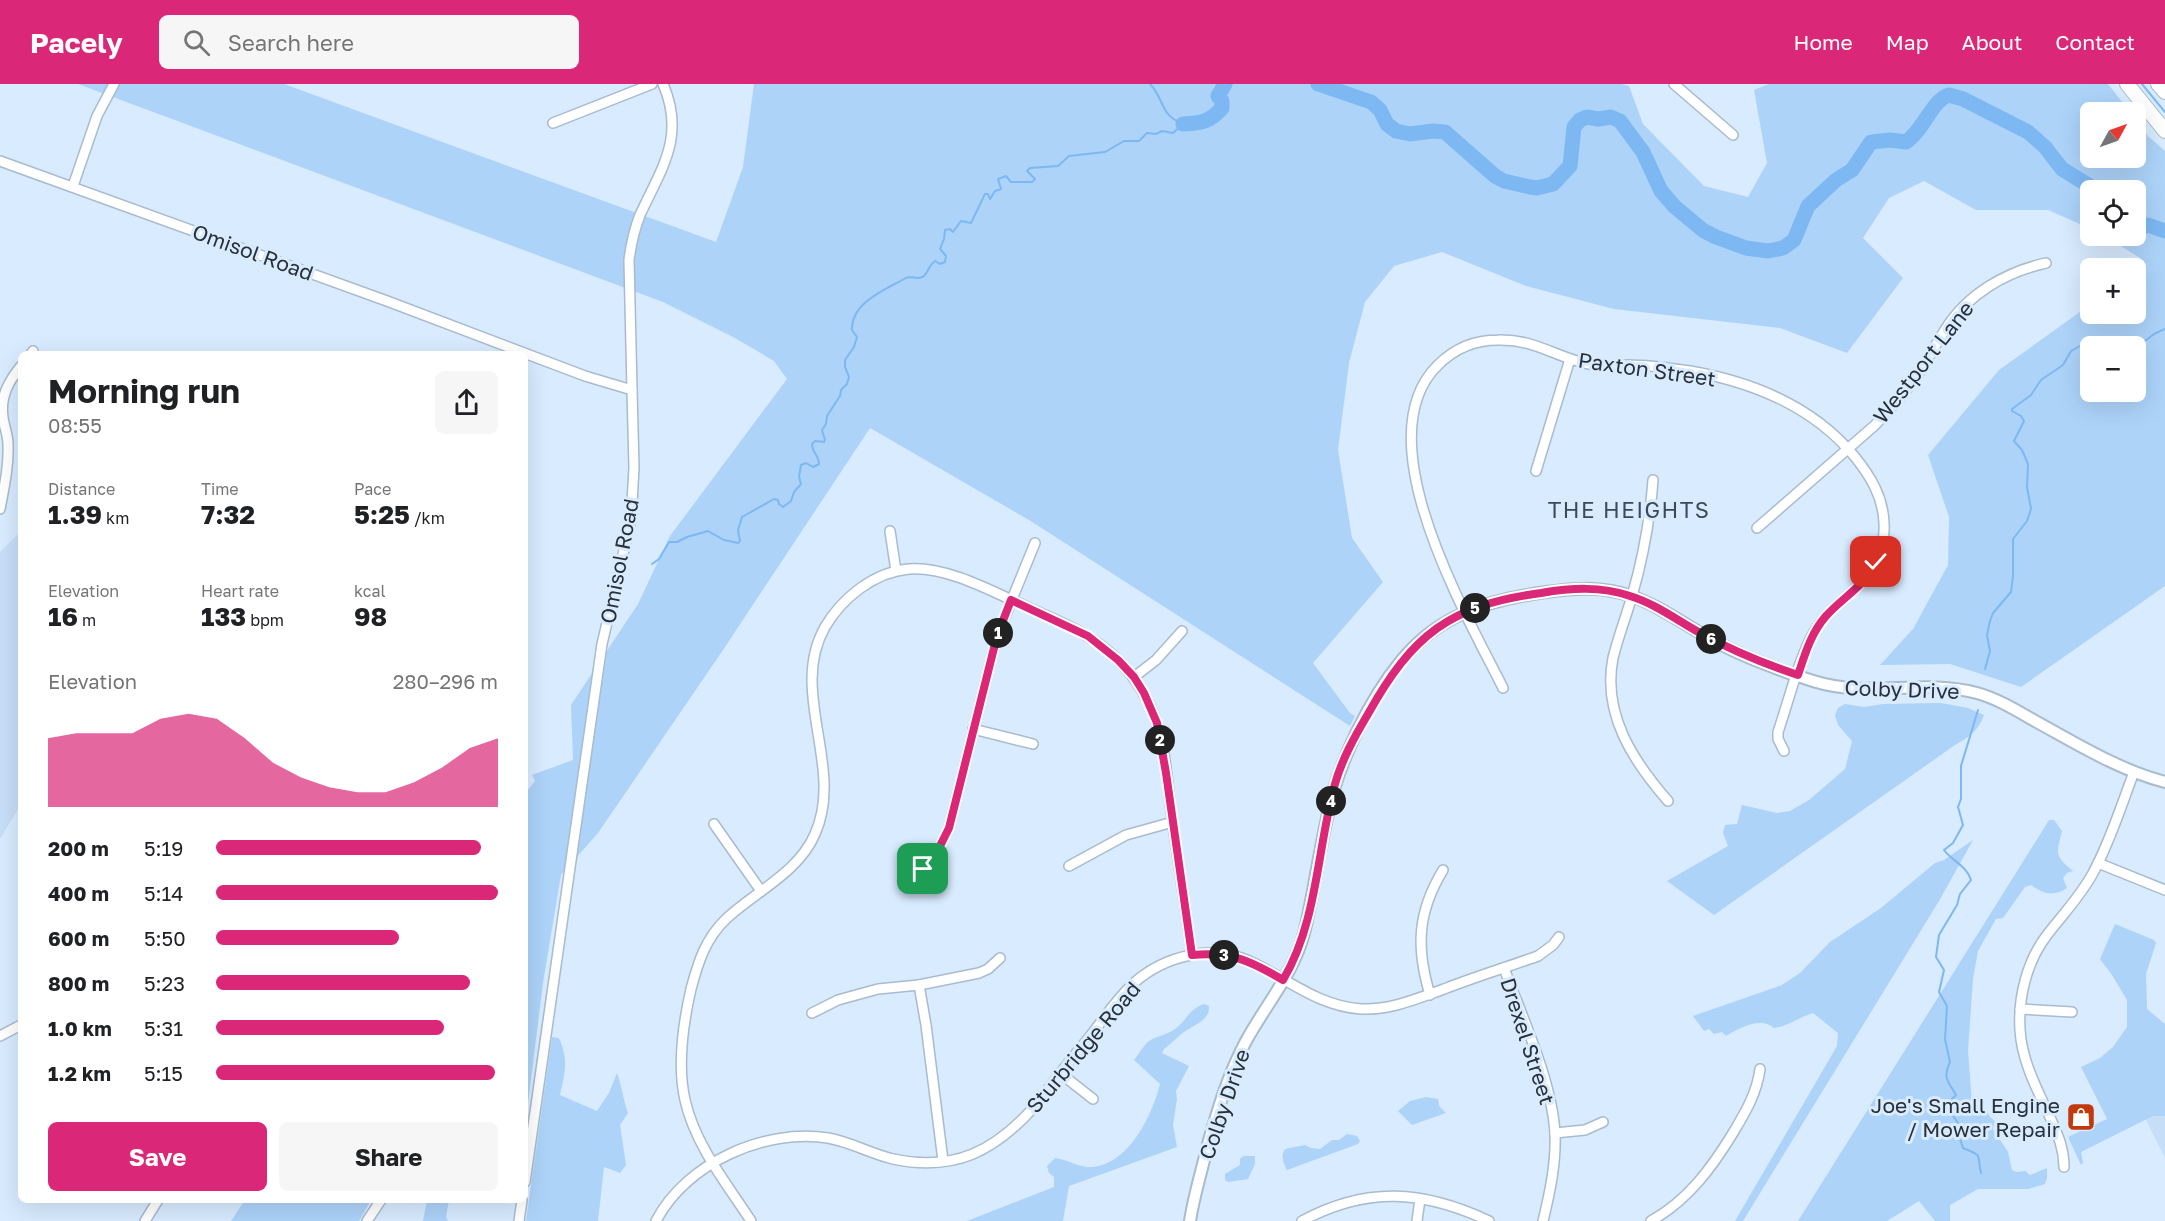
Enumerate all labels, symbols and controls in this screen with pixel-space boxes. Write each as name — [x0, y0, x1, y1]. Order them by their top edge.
search box — [159, 15, 579, 69]
text: Pacely — [30, 26, 123, 59]
icon: search — [180, 26, 213, 59]
text: Search here — [228, 29, 354, 56]
text: Home — [1793, 29, 1853, 55]
text: Map — [1886, 29, 1929, 55]
text: About — [1962, 29, 2022, 55]
text: Contact — [2055, 29, 2135, 55]
north arrow — [2080, 102, 2146, 168]
map controls — [2080, 102, 2146, 402]
button: locate — [2080, 180, 2146, 246]
street label: Omisol Road — [189, 218, 317, 286]
button: + — [2080, 258, 2146, 324]
street label: Westport Lane — [1867, 296, 1979, 428]
button: − — [2080, 336, 2146, 402]
street label: Paxton Street — [1577, 346, 1717, 392]
text: Morning run — [48, 371, 240, 410]
button: share — [435, 371, 498, 434]
text: 08:55 — [48, 413, 102, 437]
text: Distance — [48, 479, 115, 499]
text: Time — [201, 479, 239, 499]
text: Pace — [354, 479, 391, 499]
street label: Omisol Road — [594, 496, 644, 626]
district label: THE HEIGHTS — [1548, 496, 1710, 523]
text: 1.39 — [48, 499, 102, 530]
text: 7:32 — [201, 499, 255, 530]
text: 5:25 — [354, 499, 410, 530]
text: km — [102, 508, 129, 528]
text: /km — [410, 508, 445, 528]
pin — [1850, 536, 1901, 587]
icon: check — [1859, 545, 1892, 578]
text: Elevation — [48, 581, 119, 601]
text: Heart rate — [201, 581, 279, 601]
text: kcal — [354, 581, 386, 601]
pin: 5 — [1460, 593, 1490, 623]
text: 5 — [1470, 598, 1480, 618]
text: 16 — [48, 601, 78, 632]
text: 133 — [201, 601, 246, 632]
text: 98 — [354, 601, 387, 632]
text: m — [78, 610, 96, 630]
text: bpm — [246, 610, 284, 630]
pin: 1 — [983, 618, 1013, 648]
text: 1 — [994, 623, 1002, 643]
pin: 6 — [1696, 624, 1726, 654]
text: 6 — [1706, 629, 1716, 649]
text: Elevation — [48, 669, 137, 693]
text: 280–296 m — [393, 669, 498, 693]
street label: Colby Drive — [1844, 674, 1960, 704]
pin: 2 — [1145, 725, 1175, 755]
text: 2 — [1155, 730, 1165, 750]
pin: 4 — [1316, 786, 1346, 816]
text: 4 — [1326, 791, 1336, 811]
text: 200 m — [48, 836, 109, 860]
text: 5:19 — [144, 836, 183, 860]
pin — [897, 843, 948, 894]
icon: arrive — [906, 852, 939, 885]
text: 400 m — [48, 881, 109, 905]
text: 5:14 — [144, 881, 184, 905]
text: 600 m — [48, 926, 109, 950]
text: 5:50 — [144, 926, 186, 950]
pin: 3 — [1209, 940, 1239, 970]
text: 3 — [1219, 945, 1229, 965]
text: 800 m — [48, 971, 109, 995]
text: 5:23 — [144, 971, 185, 995]
street label: Drexel Street — [1495, 974, 1561, 1108]
street label: Sturbridge Road — [1020, 976, 1146, 1118]
text: 1.0 km — [48, 1016, 112, 1040]
text: 5:31 — [144, 1016, 183, 1040]
street label: Colby Drive — [1193, 1045, 1255, 1163]
text: 1.2 km — [48, 1061, 111, 1085]
text: 5:15 — [144, 1061, 183, 1085]
place label: Joe's Small Engine / Mower Repair — [1871, 1092, 2060, 1142]
shop icon: Joe's Small Engine / Mower Repair — [2065, 1101, 2097, 1133]
button: Save — [48, 1122, 267, 1191]
button: Share — [279, 1122, 498, 1191]

